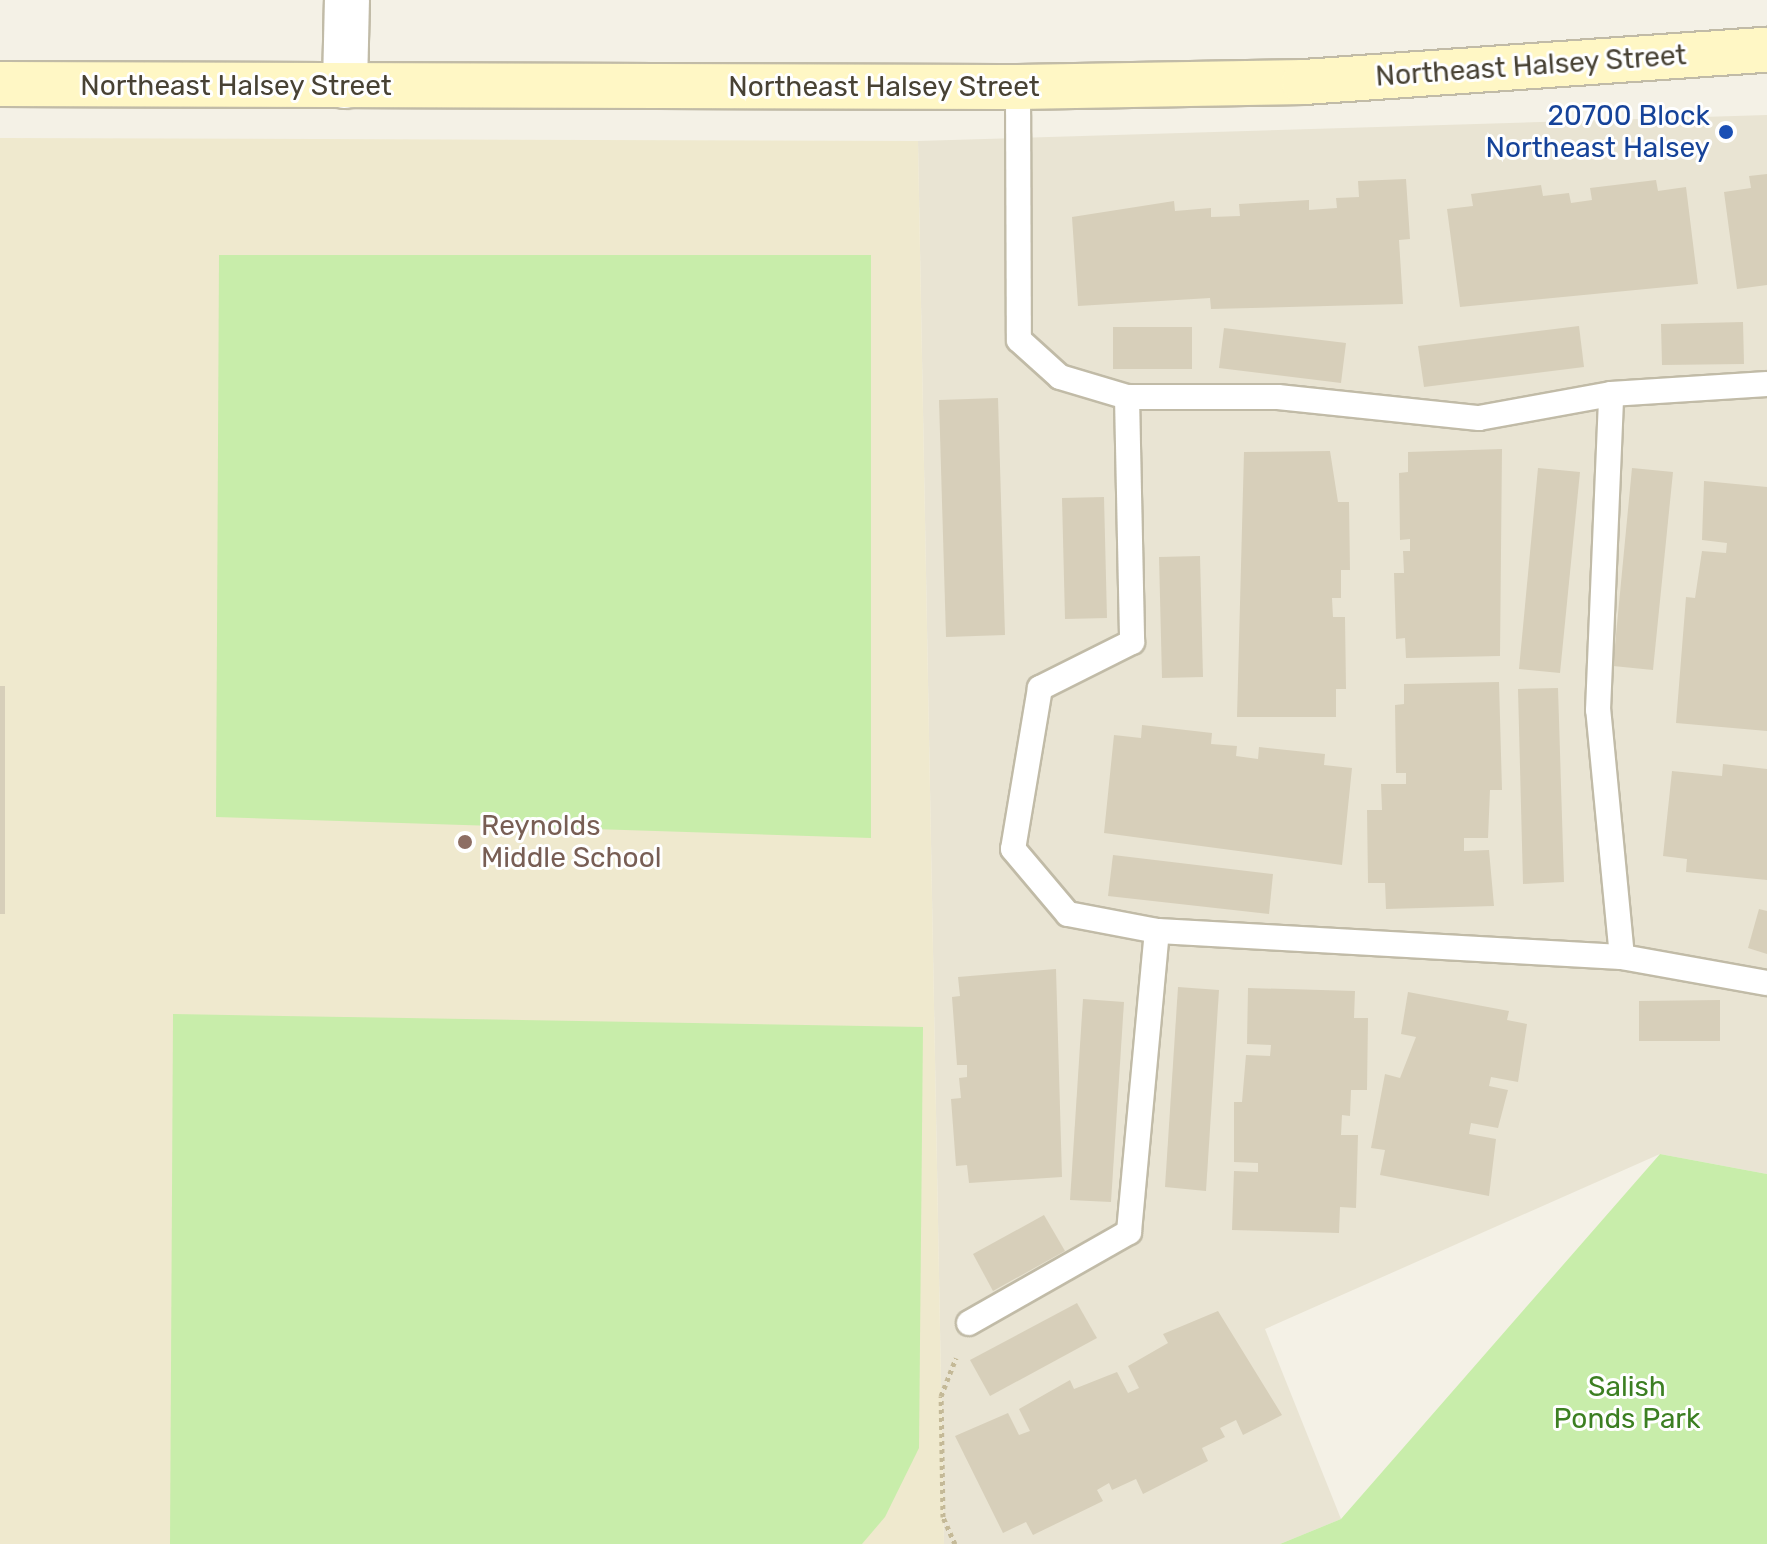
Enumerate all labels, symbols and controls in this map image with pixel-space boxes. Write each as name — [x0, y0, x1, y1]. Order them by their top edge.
street label: Northeast Halsey Street — [1374, 38, 1688, 94]
street label: Northeast Halsey Street — [80, 69, 392, 103]
street label: Northeast Halsey Street — [728, 70, 1040, 104]
place label: 20700 Block Northeast Halsey — [1486, 99, 1710, 165]
marker: 20700 Block Northeast Halsey — [1717, 123, 1735, 141]
place label: Reynolds Middle School — [481, 809, 662, 875]
marker: Reynolds Middle School — [456, 833, 474, 851]
park label: Salish Ponds Park — [1554, 1370, 1700, 1436]

